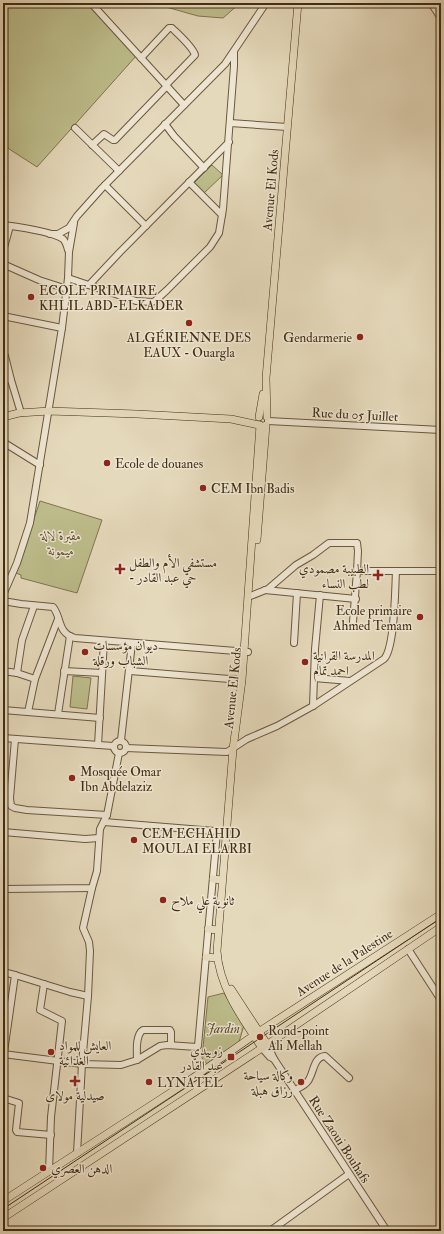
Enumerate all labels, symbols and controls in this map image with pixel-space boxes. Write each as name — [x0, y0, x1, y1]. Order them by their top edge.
street label: Avenue El Kods — [259, 148, 283, 233]
place label: ECOLE PRIMAIRE KHLIL ABD-ELKADER — [39, 283, 184, 314]
marker: ECOLE PRIMAIRE KHLIL ABD-ELKADER — [26, 292, 36, 302]
marker: ALGÉRIENNE DES EAUX - Ouargla — [184, 318, 194, 328]
place label: ALGÉRIENNE DES EAUX - Ouargla — [126, 329, 251, 361]
place label: Gendarmerie — [283, 330, 353, 346]
marker: Gendarmerie — [355, 332, 365, 342]
street label: Rue du 05 Juillet — [311, 405, 399, 425]
place label: Ecole de douanes — [115, 456, 204, 472]
marker: Ecole de douanes — [102, 458, 112, 468]
place label: CEM Ibn Badis — [211, 481, 295, 497]
marker: CEM Ibn Badis — [198, 483, 208, 493]
park label: مقبرة لالة ميمونة — [39, 528, 81, 559]
place label: مستشفي الأم والطفل - حي عبد القادر — [129, 554, 217, 589]
place label: الطبيبة مصمودي لطب النساء — [299, 561, 369, 593]
marker: مستشفي الأم والطفل - حي عبد القادر — [114, 563, 126, 575]
marker: الطبيبة مصمودي لطب النساء — [372, 569, 384, 581]
place label: Ecole primaire Ahmed Temam — [332, 603, 413, 634]
marker: Ecole primaire Ahmed Temam — [415, 612, 425, 622]
place label: ديوان مؤسسات الشباب ورقلة — [92, 638, 158, 669]
street label: Avenue El Kods — [221, 646, 245, 731]
marker: ديوان مؤسسات الشباب ورقلة — [80, 647, 90, 657]
place label: المدرسة القرانية احمد تمام — [313, 648, 375, 682]
marker: المدرسة القرانية احمد تمام — [300, 657, 310, 667]
place label: Mosquée Omar Ibn Abdelaziz — [80, 764, 161, 795]
marker: Mosquée Omar Ibn Abdelaziz — [67, 773, 77, 783]
place label: CEM ECHAHID MOULAI ELARBI — [142, 826, 252, 857]
marker: CEM ECHAHID MOULAI ELARBI — [129, 835, 139, 845]
place label: ثانوية علي ملاح — [171, 893, 235, 914]
marker: ثانوية علي ملاح — [158, 895, 168, 905]
street label: Avenue de la Palestine — [292, 925, 396, 1001]
park label: Jardin — [206, 1021, 240, 1037]
place label: Rond-point Ali Mellah — [267, 1023, 329, 1054]
marker: Rond-point Ali Mellah — [255, 1032, 265, 1042]
place label: العايش للمواد الغذائية — [59, 1038, 112, 1069]
place label: زوبيدي عبد القادر — [179, 1043, 223, 1074]
marker: العايش للمواد الغذائية — [46, 1047, 56, 1057]
marker: زوبيدي عبد القادر — [226, 1052, 236, 1062]
place label: وكالة سياحة رزاق هبلة — [243, 1068, 293, 1099]
place label: LYNATEL — [157, 1075, 223, 1091]
marker: صيدلية مولاى — [70, 1076, 80, 1086]
marker: LYNATEL — [144, 1077, 154, 1087]
marker: وكالة سياحة رزاق هبلة — [296, 1077, 306, 1087]
place label: صيدلية مولاى — [45, 1088, 105, 1104]
street label: Rue Zaoui Bouhafs — [305, 1093, 374, 1187]
place label: الدهن العصري — [51, 1161, 112, 1179]
marker: الدهن العصري — [38, 1163, 48, 1173]

